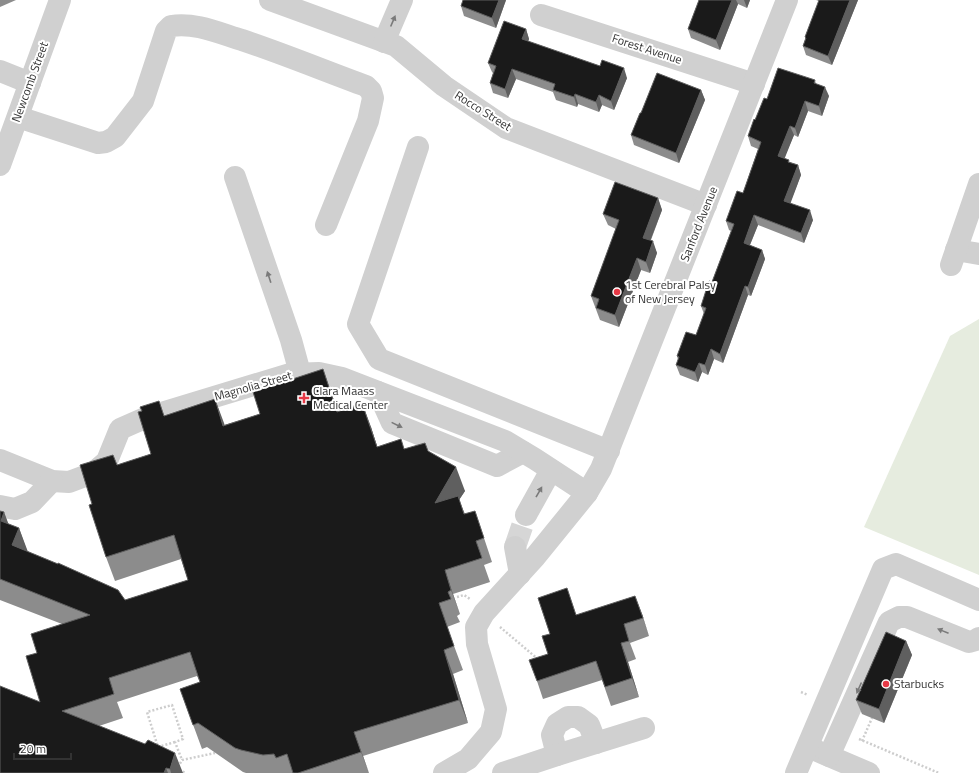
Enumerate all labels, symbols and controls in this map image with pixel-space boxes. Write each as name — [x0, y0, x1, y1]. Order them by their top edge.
one-way arrow — [390, 15, 396, 26]
street label: Forest Avenue — [610, 28, 685, 69]
street label: Newcomb Street — [6, 38, 53, 125]
street label: Rocco Street — [451, 86, 516, 136]
street label: Sanford Avenue — [675, 183, 722, 264]
one-way arrow — [266, 270, 272, 282]
place label: 1st Cerebral Palsy of New Jersey — [625, 275, 716, 308]
marker: 1st Cerebral Palsy of New Jersey — [612, 287, 622, 297]
street label: Magnolia Street — [212, 365, 295, 406]
place label: Clara Maass Medical Center — [313, 381, 388, 414]
marker: Clara Maass Medical Center — [298, 392, 310, 404]
one-way arrow — [391, 422, 403, 428]
one-way arrow — [535, 486, 542, 498]
one-way arrow — [936, 628, 948, 634]
place label: Starbucks — [894, 674, 944, 693]
marker: Starbucks — [881, 679, 891, 689]
one-way arrow — [856, 682, 862, 694]
scale bar — [14, 735, 71, 761]
text: 20 m — [20, 739, 46, 758]

